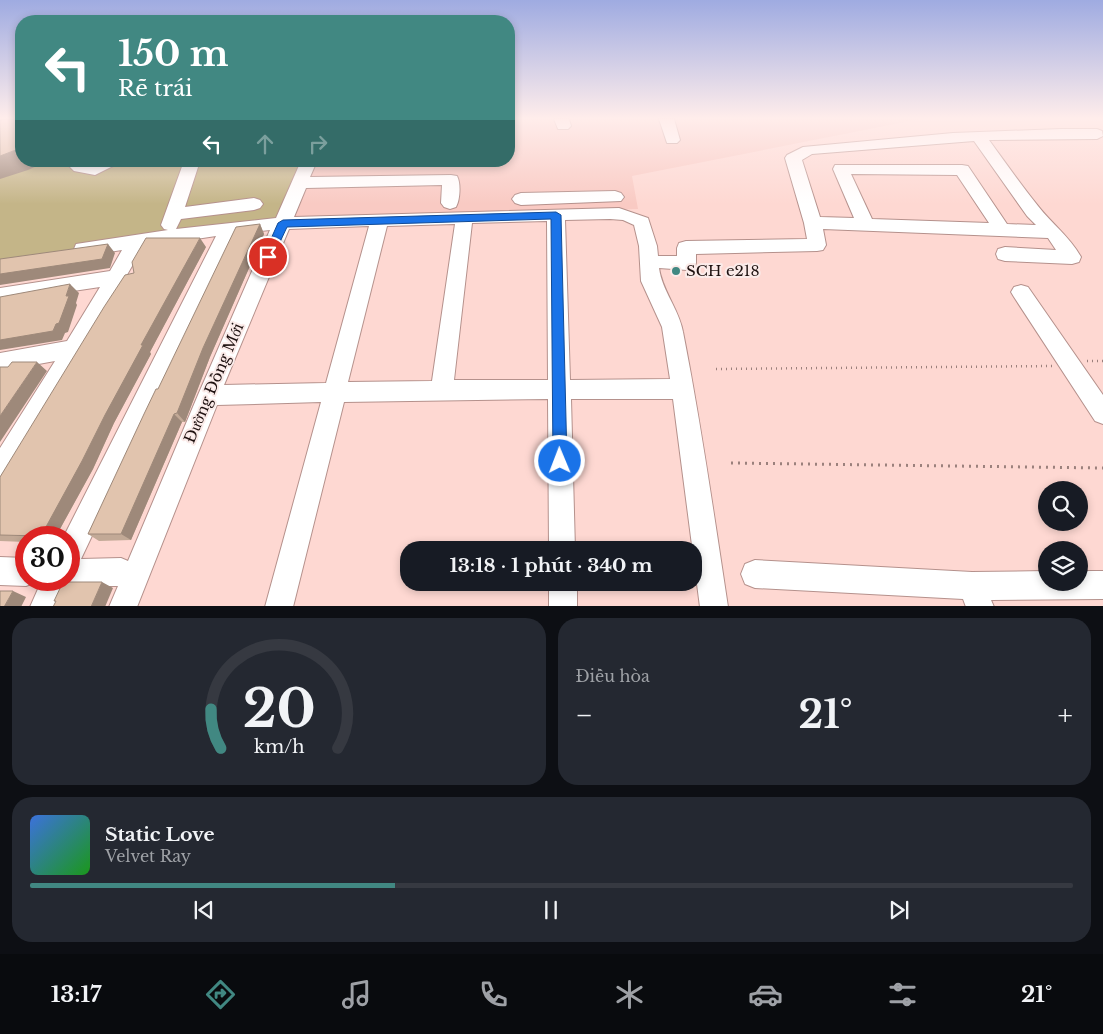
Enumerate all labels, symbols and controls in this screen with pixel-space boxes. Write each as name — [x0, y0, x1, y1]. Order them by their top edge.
text: 150 m — [118, 32, 229, 75]
icon: left — [35, 35, 100, 100]
text: Rẽ trái — [118, 75, 193, 102]
icon: left — [198, 130, 226, 158]
icon: ahead — [251, 130, 279, 158]
icon: right — [304, 130, 332, 158]
pin — [247, 236, 289, 278]
icon: arrive — [254, 243, 282, 271]
place label: SCH e218 — [686, 261, 760, 280]
marker: SCH e218 — [670, 265, 682, 277]
street label: Đường Đồng Mới — [180, 320, 247, 446]
position arrow — [533, 434, 585, 486]
map controls — [1038, 481, 1088, 591]
button: search — [1038, 481, 1088, 531]
speed limit sign: 30 — [15, 526, 80, 591]
button: layers — [1038, 541, 1088, 591]
text: 13:18 · 1 phút · 340 m — [449, 554, 653, 577]
text: Điều hòa — [576, 666, 650, 686]
text: 20 — [242, 677, 315, 741]
text: 21° — [798, 691, 852, 738]
text: − — [576, 698, 593, 733]
text: + — [1058, 698, 1073, 733]
text: km/h — [253, 736, 304, 758]
text: Static Love — [105, 823, 215, 846]
text: Velvet Ray — [105, 846, 191, 866]
icon: previous — [190, 896, 218, 924]
icon: pause — [537, 896, 565, 924]
icon: next — [885, 896, 913, 924]
icon: directions — [203, 977, 238, 1012]
icon: music — [339, 977, 374, 1012]
icon: phone — [476, 977, 511, 1012]
icon: climate — [612, 977, 647, 1012]
icon: car — [748, 977, 783, 1012]
icon: filters — [885, 977, 920, 1012]
text: 13:17 — [51, 981, 101, 1008]
text: 21° — [1021, 981, 1052, 1008]

